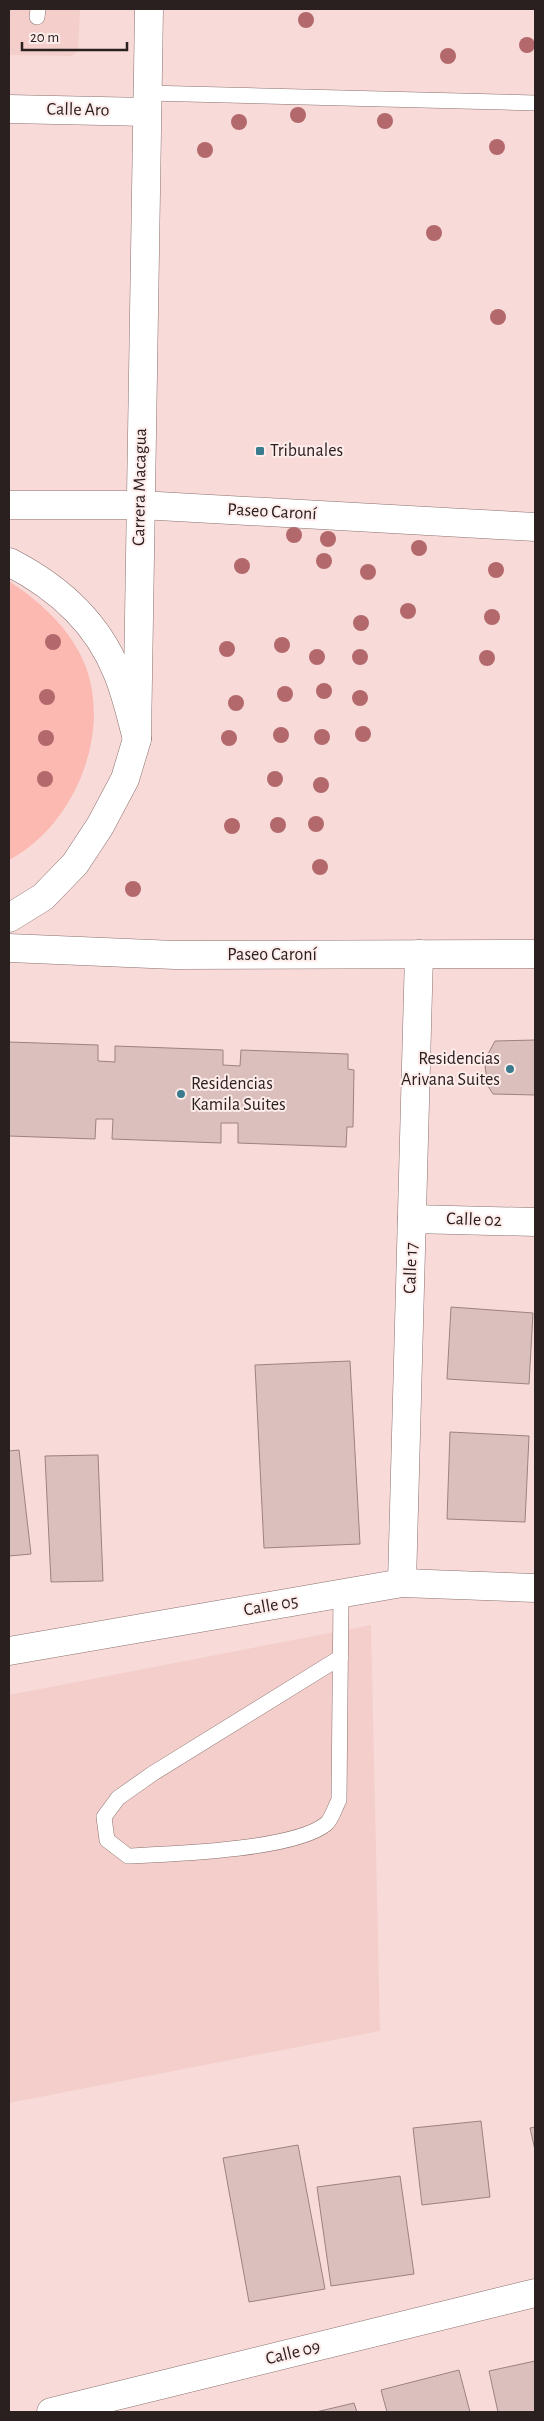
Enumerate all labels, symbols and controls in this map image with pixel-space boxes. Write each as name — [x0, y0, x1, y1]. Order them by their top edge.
scale bar — [22, 20, 128, 52]
text: 20 m — [30, 30, 59, 45]
street label: Calle Aro — [46, 100, 110, 120]
street label: Carrera Macagua — [130, 428, 150, 546]
place label: Tribunales — [270, 442, 343, 460]
marker: Tribunales — [254, 445, 266, 457]
street label: Paseo Caroní — [227, 501, 318, 523]
street label: Paseo Caroní — [227, 946, 317, 964]
place label: Residencias Arivana Suites — [401, 1050, 500, 1089]
marker: Residencias Arivana Suites — [504, 1063, 516, 1075]
place label: Residencias Kamila Suites — [191, 1075, 286, 1114]
marker: Residencias Kamila Suites — [175, 1088, 187, 1100]
street label: Calle 02 — [446, 1210, 502, 1230]
street label: Calle 17 — [401, 1242, 421, 1294]
street label: Calle 05 — [242, 1592, 300, 1620]
street label: Calle 09 — [264, 2338, 322, 2368]

